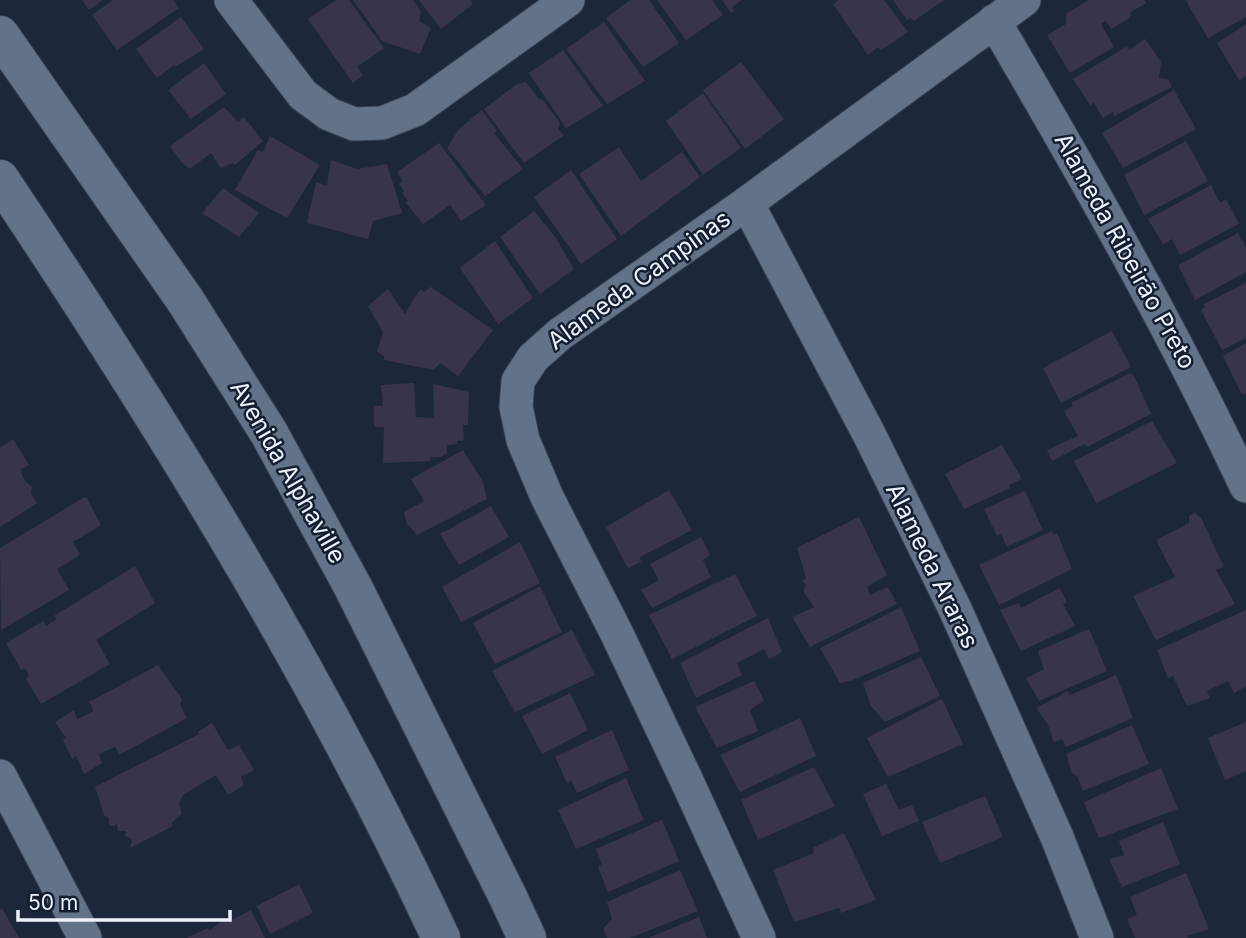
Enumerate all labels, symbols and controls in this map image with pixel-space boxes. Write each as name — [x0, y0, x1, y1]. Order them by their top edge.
street label: Alameda Ribeirão Preto — [1048, 128, 1202, 374]
street label: Alameda Campinas — [542, 204, 736, 356]
street label: Avenida Alphaville — [224, 375, 353, 568]
street label: Alameda Araras — [880, 479, 985, 653]
scale bar — [18, 878, 229, 922]
text: 50 m — [28, 890, 78, 915]

